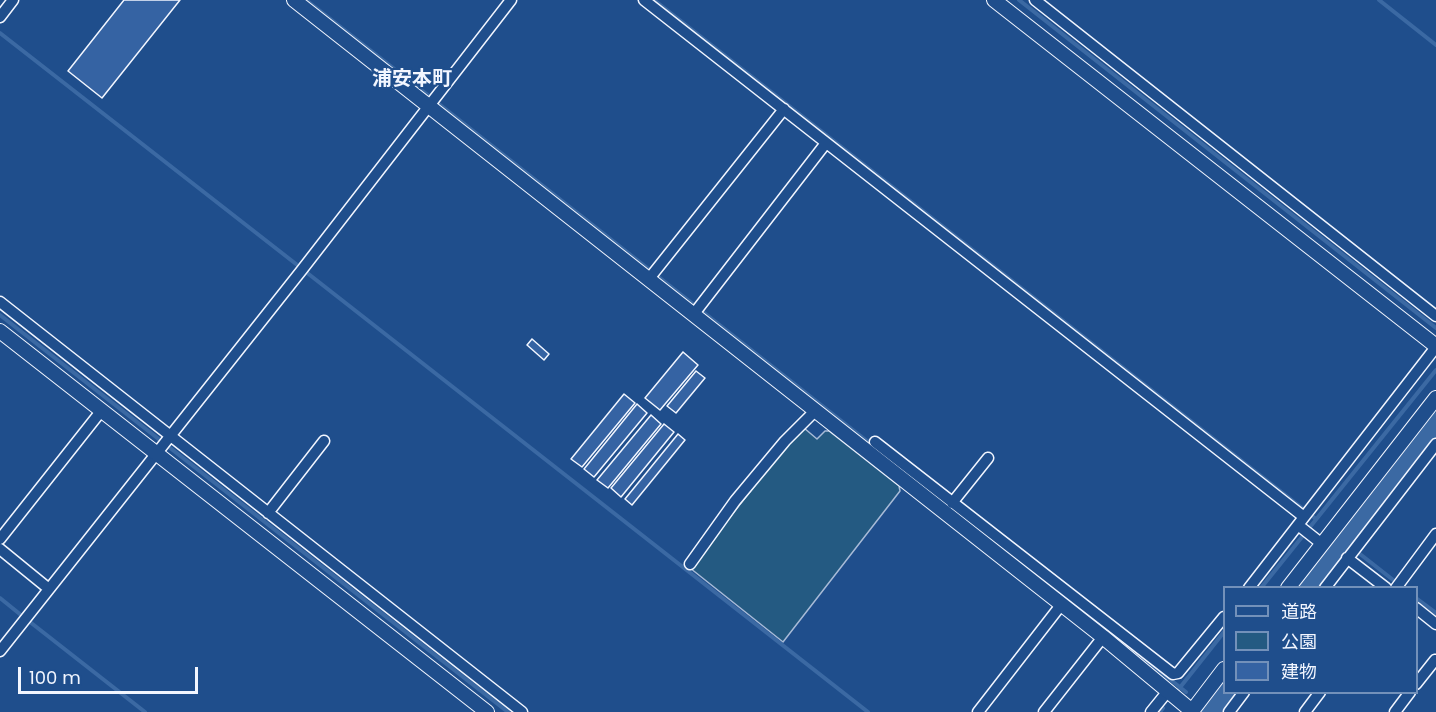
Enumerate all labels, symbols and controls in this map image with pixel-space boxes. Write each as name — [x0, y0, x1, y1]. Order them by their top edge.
district label: 浦安本町 — [372, 68, 452, 92]
legend — [1223, 586, 1418, 694]
text: 道路 — [1281, 599, 1317, 624]
text: 公園 — [1281, 629, 1317, 654]
scale bar — [21, 655, 201, 693]
text: 建物 — [1281, 659, 1317, 684]
text: 100 m — [29, 665, 81, 690]

